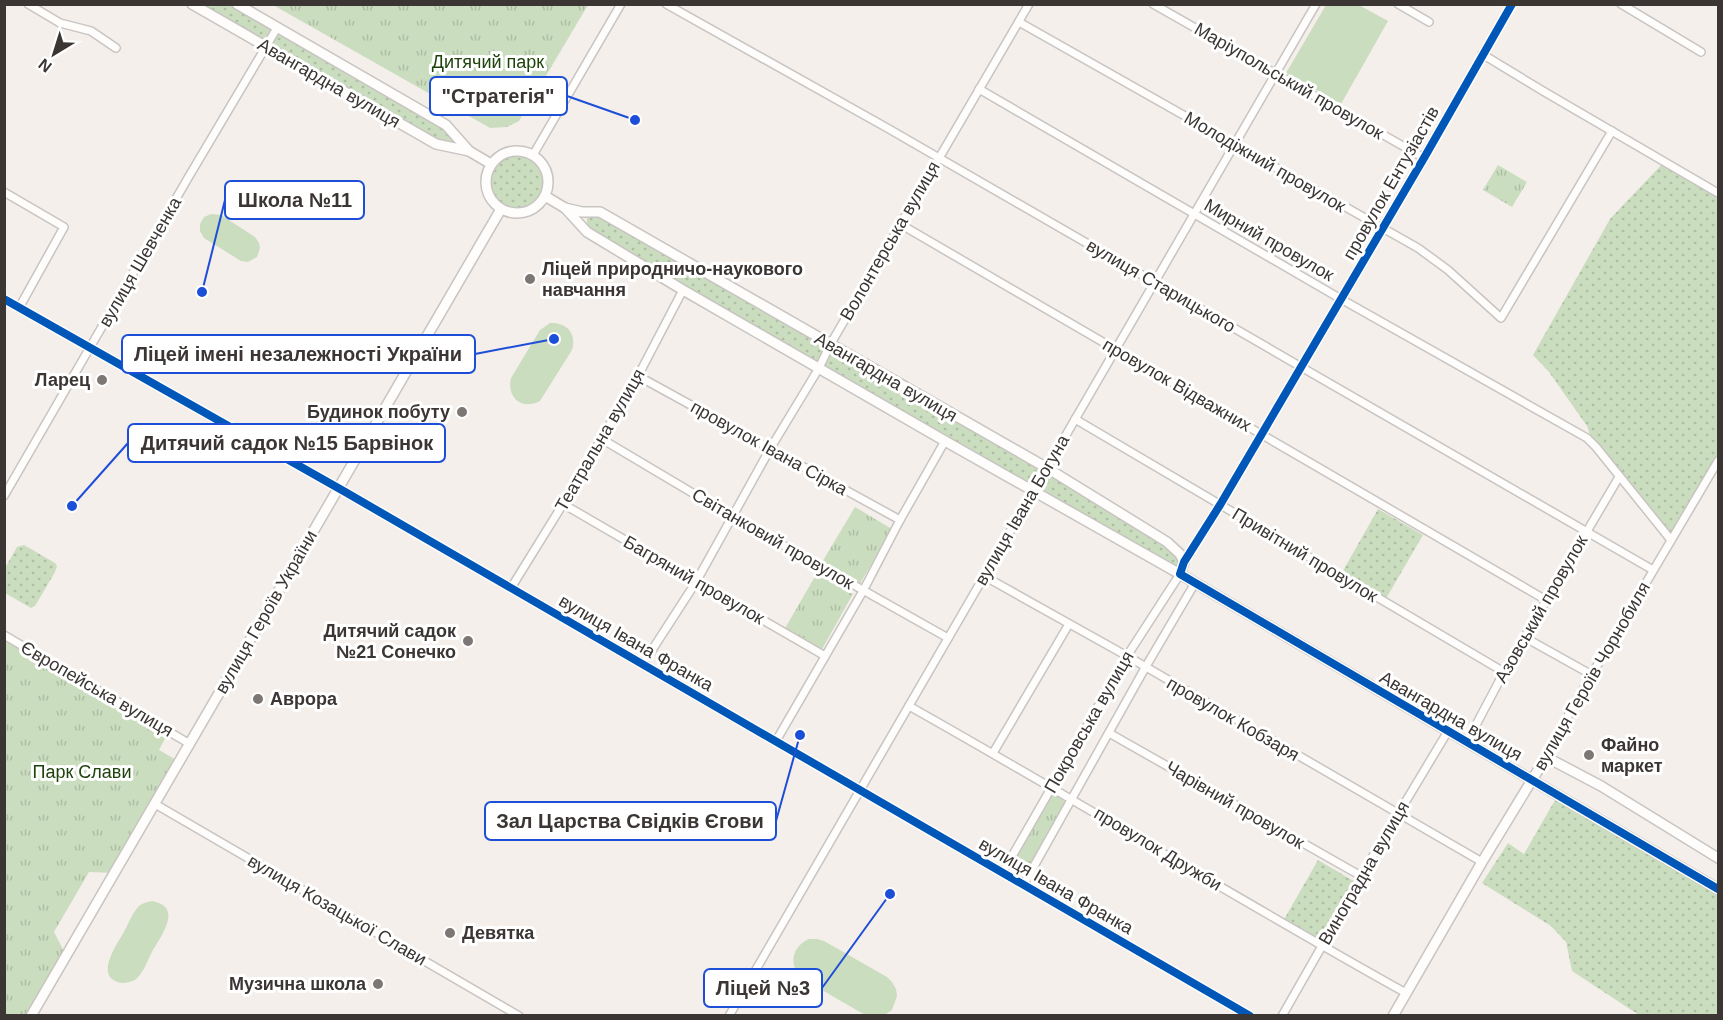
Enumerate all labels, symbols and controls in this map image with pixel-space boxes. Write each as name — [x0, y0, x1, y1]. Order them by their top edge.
street label: Маріупольський провулок — [1191, 19, 1387, 143]
north arrow — [24, 24, 84, 84]
street label: Авангардна вулиця — [254, 34, 404, 132]
park label: Дитячий парк — [432, 52, 544, 72]
text: N — [35, 55, 55, 76]
callout: "Стратегія" — [430, 77, 567, 115]
text: "Стратегія" — [441, 85, 555, 107]
street label: провулок Ентузіастів — [1339, 103, 1443, 263]
street label: Молодіжний провулок — [1181, 108, 1349, 216]
street label: Волонтерська вулиця — [836, 158, 944, 324]
callout: Школа №11 — [225, 181, 364, 219]
text: Школа №11 — [238, 189, 352, 211]
street label: вулиця Шевченка — [95, 193, 186, 330]
street label: Мирний провулок — [1201, 195, 1337, 285]
street label: вулиця Старицького — [1083, 235, 1239, 337]
place label: Ліцей природничо-наукового навчання — [542, 259, 803, 300]
marker: Ліцей природничо-наукового навчання — [523, 272, 537, 286]
street label: Авангардна вулиця — [811, 328, 961, 426]
street label: провулок Відважних — [1099, 334, 1255, 436]
callout: Ліцей імені незалежності України — [122, 335, 475, 373]
text: Ліцей імені незалежності України — [134, 343, 462, 365]
street label: Театральна вулиця — [551, 365, 649, 515]
place label: Ларец — [35, 370, 90, 390]
marker: Ларец — [95, 373, 109, 387]
street label: провулок Івана Сірка — [687, 397, 852, 500]
place label: Будинок побуту — [307, 402, 450, 422]
marker: Будинок побуту — [455, 405, 469, 419]
callout: Дитячий садок №15 Барвінок — [128, 424, 445, 462]
street label: вулиця Івана Богуна — [971, 431, 1074, 589]
text: Дитячий садок №15 Барвінок — [141, 432, 434, 454]
street label: Світанковий провулок — [689, 484, 858, 594]
street label: Привітний провулок — [1229, 504, 1381, 606]
street label: вулиця Героїв України — [211, 527, 321, 697]
street label: Багряний провулок — [620, 532, 768, 629]
street label: Азовський провулок — [1491, 532, 1591, 686]
street label: вулиця Героїв Чорнобиля — [1530, 578, 1654, 774]
street label: вулиця Івана Франка — [555, 591, 717, 696]
place label: Дитячий садок №21 Сонечко — [324, 621, 457, 662]
marker: Дитячий садок №21 Сонечко — [461, 634, 475, 648]
street label: Європейська вулиця — [17, 637, 177, 741]
street label: Покровська вулиця — [1040, 648, 1138, 796]
street label: Авангардна вулиця — [1376, 667, 1526, 765]
street label: провулок Кобзаря — [1163, 673, 1303, 765]
place label: Аврора — [270, 689, 338, 709]
marker: Аврора — [251, 692, 265, 706]
place label: Файно маркет — [1601, 735, 1663, 776]
marker: Файно маркет — [1582, 748, 1596, 762]
street label: Чарівний провулок — [1162, 757, 1308, 853]
park label: Парк Слави — [33, 762, 131, 782]
street label: Виноградна вулиця — [1315, 798, 1413, 948]
callout: Зал Царства Свідків Єгови — [485, 802, 776, 840]
street label: провулок Дружби — [1091, 803, 1225, 895]
text: Зал Царства Свідків Єгови — [496, 810, 764, 832]
street label: вулиця Івана Франка — [975, 834, 1137, 939]
street label: вулиця Козацької Слави — [244, 851, 430, 969]
place label: Девятка — [462, 923, 535, 943]
marker: Девятка — [443, 926, 457, 940]
callout: Ліцей №3 — [704, 969, 822, 1007]
place label: Музична школа — [229, 974, 367, 994]
marker: Музична школа — [371, 977, 385, 991]
text: Ліцей №3 — [716, 977, 810, 999]

